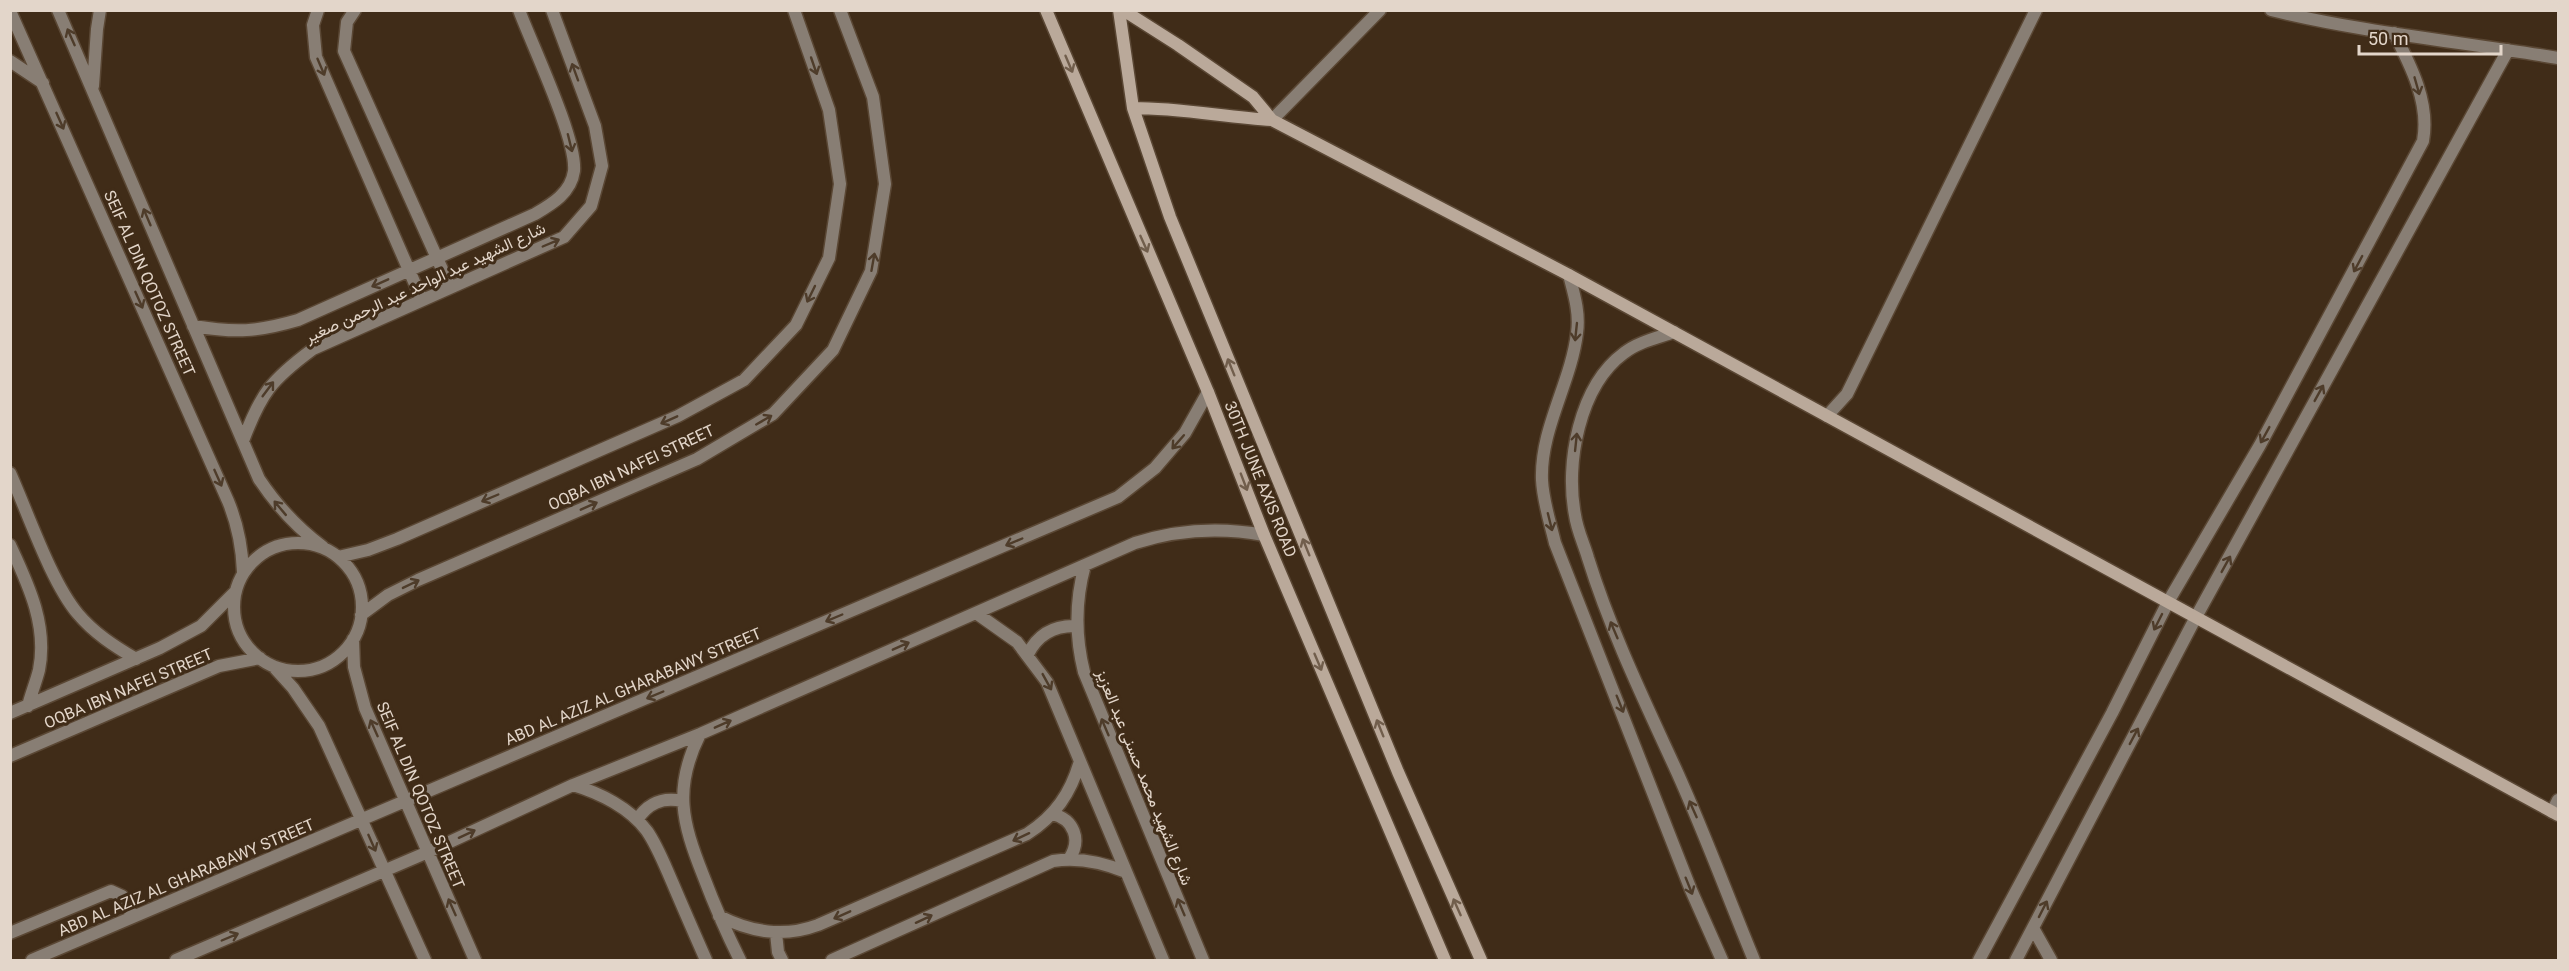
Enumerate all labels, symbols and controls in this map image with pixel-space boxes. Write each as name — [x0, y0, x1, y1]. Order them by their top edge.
scale bar — [2359, 18, 2502, 56]
text: 50 m — [2368, 28, 2408, 49]
one-way arrow — [64, 29, 76, 47]
one-way arrow — [1064, 55, 1075, 73]
one-way arrow — [809, 56, 820, 75]
one-way arrow — [315, 58, 327, 76]
one-way arrow — [569, 63, 580, 82]
one-way arrow — [2412, 76, 2423, 95]
one-way arrow — [55, 112, 66, 130]
one-way arrow — [564, 133, 576, 152]
street label: SEIF AL DIN QOTOZ STREET — [100, 187, 199, 379]
one-way arrow — [141, 208, 152, 226]
street label: شارع الشهيد عبد الواحد عبد الرحمن صغير — [301, 218, 549, 349]
one-way arrow — [1139, 235, 1150, 253]
one-way arrow — [541, 237, 560, 248]
one-way arrow — [867, 253, 878, 273]
one-way arrow — [2352, 254, 2363, 272]
one-way arrow — [372, 278, 390, 289]
one-way arrow — [805, 285, 816, 303]
one-way arrow — [134, 290, 145, 308]
one-way arrow — [1570, 322, 1581, 341]
one-way arrow — [1225, 358, 1236, 377]
one-way arrow — [262, 381, 275, 397]
one-way arrow — [2313, 385, 2325, 402]
street label: 30TH JUNE AXIS ROAD — [1221, 398, 1301, 560]
one-way arrow — [755, 413, 772, 425]
one-way arrow — [660, 415, 679, 426]
street label: OQBA IBN NAFEI STREET — [545, 420, 718, 514]
one-way arrow — [2259, 426, 2271, 443]
one-way arrow — [1571, 433, 1582, 453]
one-way arrow — [1171, 434, 1185, 449]
one-way arrow — [213, 468, 224, 487]
one-way arrow — [1239, 473, 1250, 491]
one-way arrow — [482, 493, 500, 504]
one-way arrow — [580, 499, 598, 511]
one-way arrow — [273, 500, 286, 516]
one-way arrow — [1545, 512, 1557, 531]
one-way arrow — [1005, 536, 1023, 548]
one-way arrow — [1300, 539, 1311, 557]
one-way arrow — [2220, 556, 2232, 573]
one-way arrow — [401, 577, 419, 589]
one-way arrow — [826, 613, 844, 624]
one-way arrow — [2152, 613, 2163, 631]
one-way arrow — [1608, 622, 1620, 640]
street label: ABD AL AZIZ AL GHARABAWY STREET — [502, 624, 765, 749]
one-way arrow — [892, 639, 910, 651]
street label: OQBA IBN NAFEI STREET — [41, 644, 216, 733]
one-way arrow — [1313, 653, 1324, 671]
street label: شارع الشهيد محمد حسنى عبد العزيز — [1090, 666, 1197, 889]
one-way arrow — [1041, 673, 1053, 690]
one-way arrow — [646, 690, 665, 701]
one-way arrow — [1615, 694, 1626, 713]
street label: SEIF AL DIN QOTOZ STREET — [372, 699, 469, 892]
one-way arrow — [713, 718, 731, 729]
one-way arrow — [1099, 718, 1110, 736]
one-way arrow — [368, 719, 379, 738]
one-way arrow — [1374, 719, 1385, 737]
one-way arrow — [2129, 728, 2140, 746]
one-way arrow — [1687, 800, 1699, 818]
street label: ABD AL AZIZ AL GHARABAWY STREET — [55, 815, 318, 940]
one-way arrow — [457, 828, 475, 840]
one-way arrow — [1012, 831, 1030, 843]
one-way arrow — [366, 834, 378, 852]
one-way arrow — [1684, 876, 1695, 895]
one-way arrow — [446, 898, 457, 917]
one-way arrow — [1175, 898, 1186, 916]
one-way arrow — [1451, 898, 1462, 916]
one-way arrow — [2038, 900, 2049, 918]
one-way arrow — [833, 910, 852, 921]
one-way arrow — [914, 913, 932, 924]
one-way arrow — [221, 931, 239, 943]

